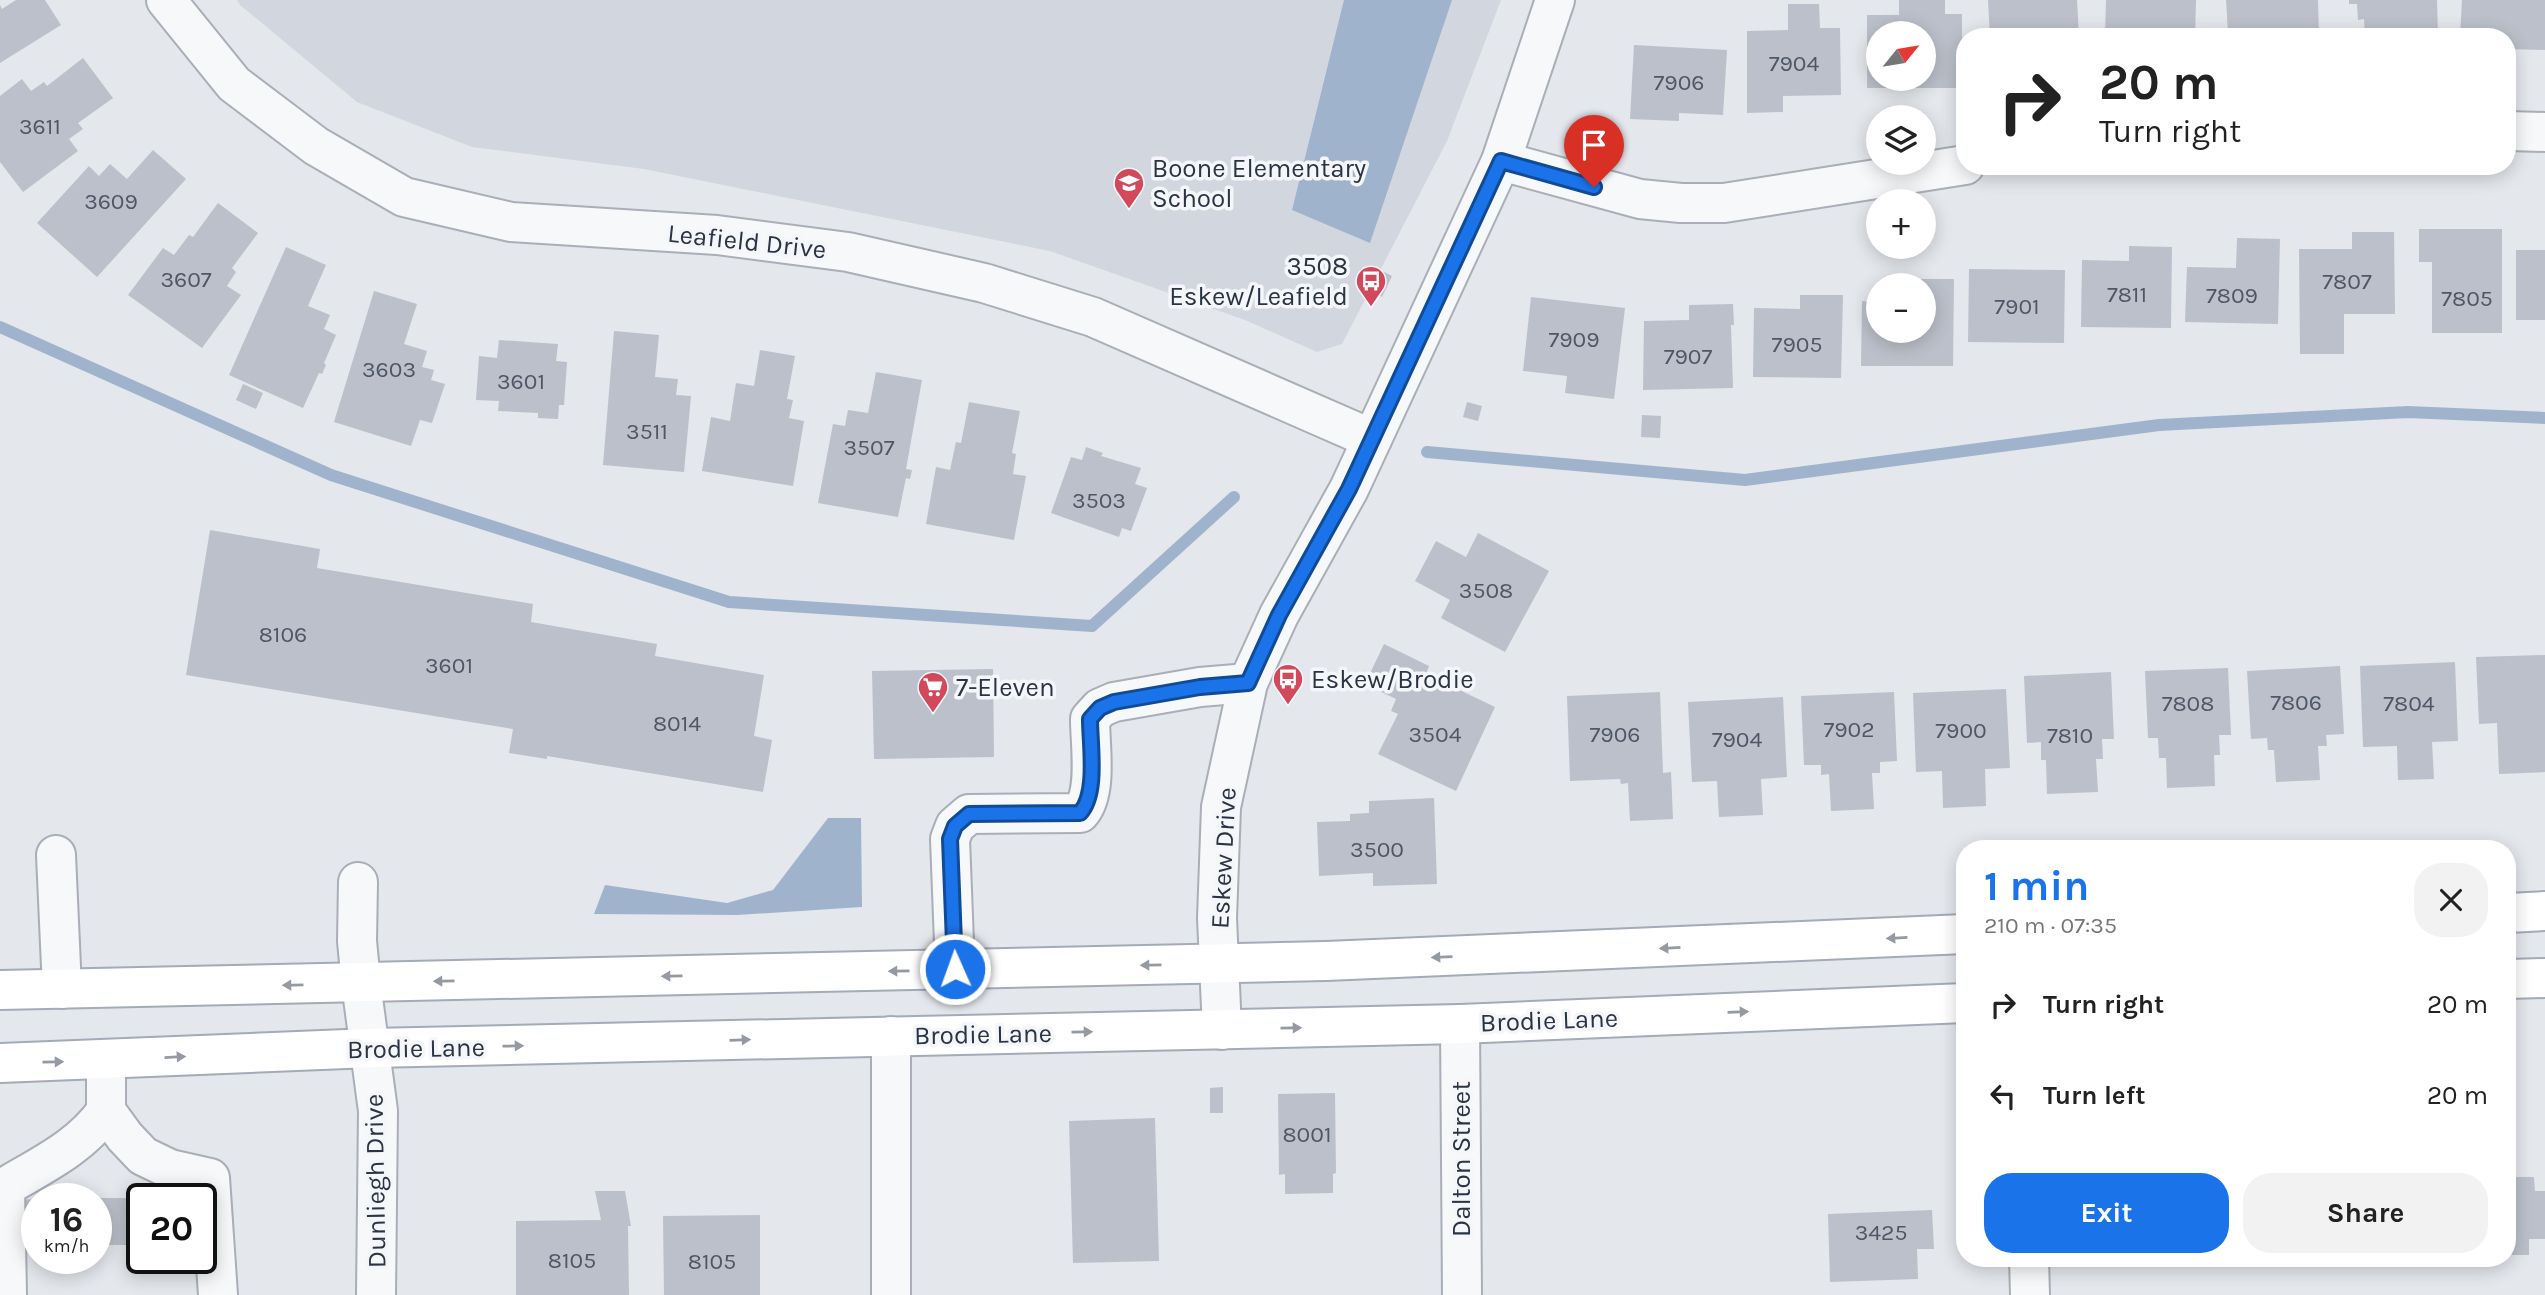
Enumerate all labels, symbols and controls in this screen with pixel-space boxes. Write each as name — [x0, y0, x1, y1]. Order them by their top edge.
north arrow — [1866, 21, 1936, 91]
map controls — [1866, 21, 1936, 343]
house number: 7904 — [1769, 50, 1819, 77]
text: 20 m — [2099, 54, 2219, 111]
icon: right — [1984, 56, 2075, 147]
house number: 7906 — [1654, 69, 1704, 96]
button: layers — [1866, 105, 1936, 175]
house number: 3611 — [19, 113, 61, 140]
text: Turn right — [2099, 113, 2241, 150]
pin — [1564, 115, 1624, 187]
icon: arrive — [1575, 126, 1613, 164]
place label: Boone Elementary School — [1152, 153, 1366, 214]
school or university icon: Boone Elementary School — [1112, 166, 1146, 210]
house number: 3609 — [84, 188, 138, 215]
button: + — [1866, 189, 1936, 259]
street label: Leafield Drive — [666, 218, 828, 265]
place label: 3508 Eskew/Leafield — [1169, 251, 1348, 312]
bus stop icon: 3508 Eskew/Leafield — [1354, 264, 1388, 308]
house number: 3607 — [160, 266, 212, 293]
house number: 7807 — [2322, 268, 2372, 295]
button: − — [1866, 273, 1936, 343]
house number: 7811 — [2107, 281, 2147, 308]
house number: 7809 — [2206, 282, 2258, 309]
house number: 7805 — [2441, 285, 2493, 312]
house number: 7901 — [1994, 293, 2040, 320]
house number: 7909 — [1548, 326, 1600, 353]
house number: 7905 — [1772, 331, 1822, 358]
house number: 7907 — [1664, 343, 1712, 370]
house number: 3603 — [362, 356, 416, 383]
house number: 3601 — [497, 368, 545, 395]
house number: 3511 — [626, 418, 668, 445]
house number: 3507 — [843, 434, 895, 461]
house number: 3503 — [1072, 487, 1126, 514]
house number: 3508 — [1459, 577, 1513, 604]
house number: 8106 — [259, 621, 307, 648]
house number: 3601 — [425, 652, 473, 679]
bus stop icon: Eskew/Brodie — [1271, 662, 1305, 706]
place label: Eskew/Brodie — [1311, 664, 1474, 695]
supermarket icon: 7-Eleven — [916, 670, 950, 714]
place label: 7-Eleven — [956, 672, 1055, 703]
house number: 7806 — [2270, 689, 2322, 716]
house number: 7808 — [2162, 690, 2214, 717]
house number: 7804 — [2383, 690, 2435, 717]
house number: 8014 — [653, 710, 701, 737]
house number: 7902 — [1823, 716, 1875, 743]
house number: 7900 — [1935, 717, 1987, 744]
house number: 3504 — [1408, 721, 1462, 748]
house number: 7906 — [1590, 721, 1640, 748]
house number: 7810 — [2047, 722, 2093, 749]
house number: 7904 — [1712, 726, 1762, 753]
street label: Eskew Drive — [1204, 786, 1243, 930]
house number: 3500 — [1350, 836, 1404, 863]
text: 1 min — [1984, 861, 2089, 911]
button: close — [2414, 863, 2488, 937]
text: 210 m · 07:35 — [1984, 912, 2117, 939]
position arrow — [918, 932, 992, 1006]
one-way arrow — [1886, 932, 1908, 943]
one-way arrow — [1659, 942, 1681, 953]
one-way arrow — [1431, 951, 1453, 962]
one-way arrow — [1140, 959, 1162, 971]
one-way arrow — [888, 965, 910, 976]
one-way arrow — [660, 970, 682, 982]
one-way arrow — [433, 976, 455, 987]
one-way arrow — [282, 979, 304, 990]
icon: right — [1984, 986, 2022, 1024]
text: Turn right — [2043, 989, 2164, 1020]
text: 20 m — [2427, 989, 2488, 1020]
street label: Brodie Lane — [1480, 1003, 1619, 1038]
one-way arrow — [1728, 1007, 1750, 1018]
street label: Brodie Lane — [914, 1018, 1052, 1051]
one-way arrow — [1280, 1023, 1302, 1034]
one-way arrow — [1071, 1027, 1093, 1038]
street label: Brodie Lane — [347, 1032, 485, 1065]
one-way arrow — [729, 1035, 751, 1046]
one-way arrow — [502, 1040, 524, 1051]
one-way arrow — [164, 1052, 186, 1063]
one-way arrow — [42, 1056, 64, 1067]
icon: left — [1984, 1077, 2022, 1115]
text: Turn left — [2043, 1080, 2145, 1111]
text: 20 m — [2427, 1080, 2488, 1111]
street label: Dalton Street — [1446, 1081, 1477, 1237]
street label: Dunliegh Drive — [358, 1094, 393, 1268]
house number: 8001 — [1282, 1121, 1332, 1148]
button: Exit — [1984, 1173, 2229, 1253]
button: Share — [2243, 1173, 2488, 1253]
speed limit sign: 20 — [126, 1183, 217, 1274]
text: 16 — [50, 1199, 83, 1240]
house number: 3425 — [1855, 1219, 1907, 1246]
text: km/h — [44, 1235, 89, 1257]
house number: 8105 — [548, 1247, 596, 1274]
house number: 8105 — [688, 1248, 736, 1275]

